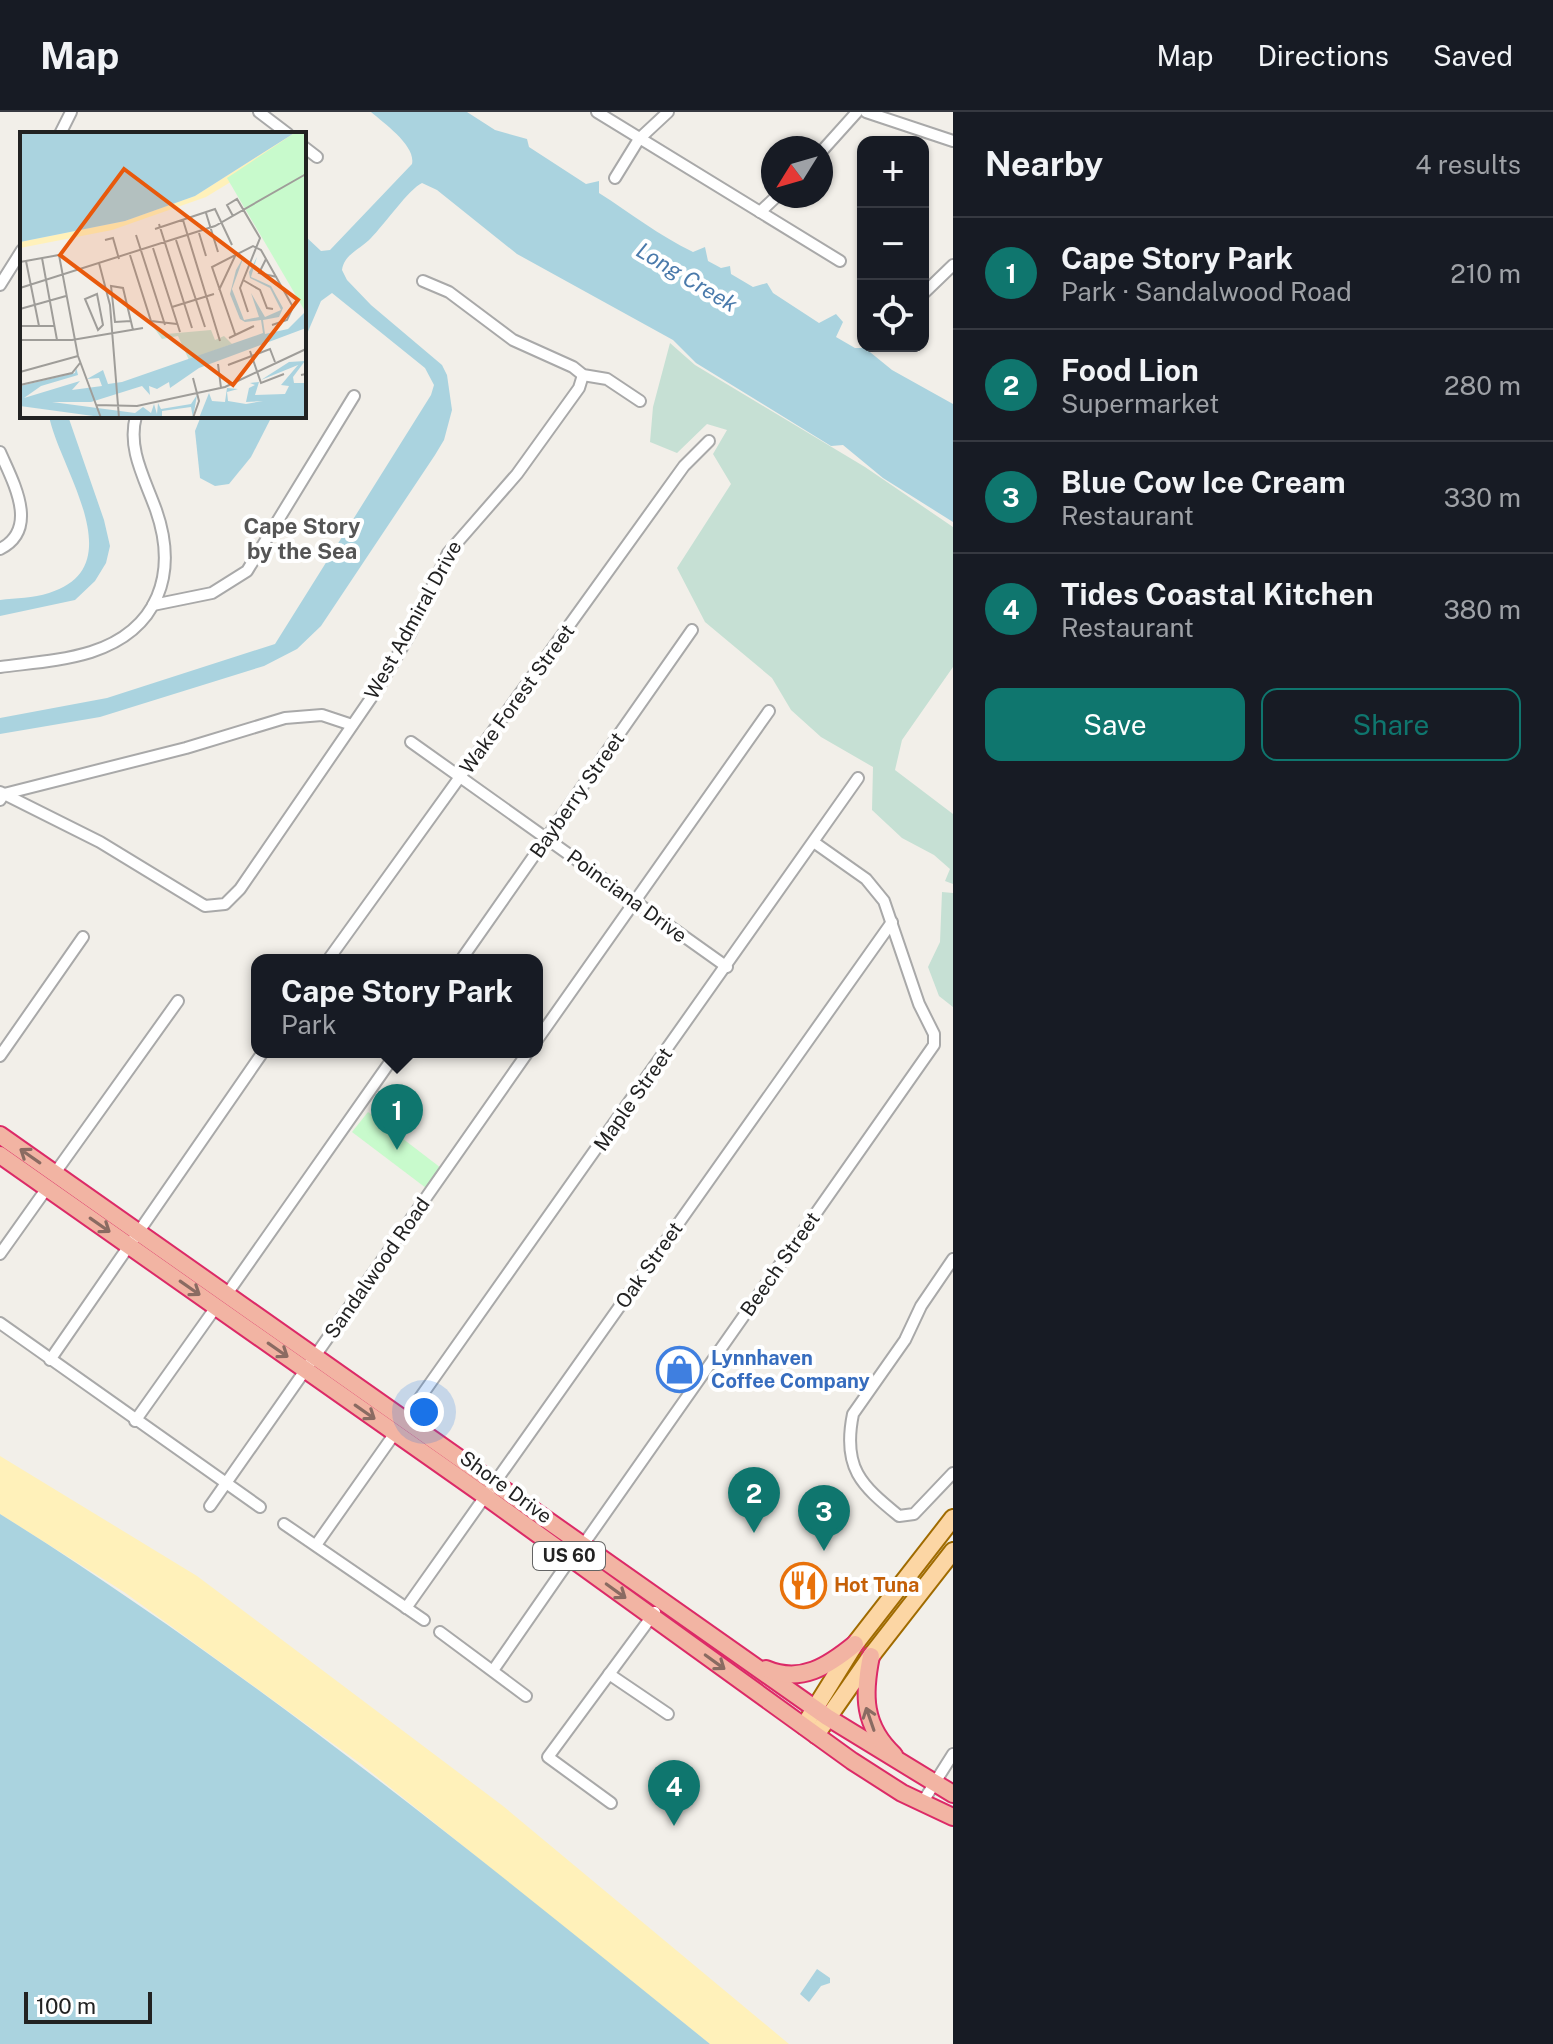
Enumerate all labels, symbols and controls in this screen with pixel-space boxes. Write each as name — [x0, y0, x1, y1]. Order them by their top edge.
text: Map — [40, 33, 119, 78]
text: Map — [1157, 39, 1213, 72]
text: Directions — [1257, 39, 1389, 72]
text: Saved — [1433, 39, 1513, 72]
inset map — [20, 132, 306, 418]
north arrow — [761, 136, 833, 208]
map controls — [857, 136, 929, 352]
button: + — [857, 136, 929, 208]
text: Nearby — [985, 144, 1103, 184]
text: 4 results — [1415, 149, 1521, 180]
button: − — [857, 208, 929, 280]
water label: Long Creek — [632, 237, 742, 317]
text: Cape Story Park — [1061, 240, 1293, 276]
text: 1 — [1005, 258, 1017, 289]
text: 210 m — [1450, 258, 1521, 289]
text: Park · Sandalwood Road — [1061, 276, 1352, 307]
button: locate — [857, 280, 929, 352]
text: Food Lion — [1061, 352, 1199, 388]
text: 2 — [1003, 370, 1019, 401]
text: 280 m — [1444, 370, 1521, 401]
text: Supermarket — [1061, 388, 1219, 419]
text: Blue Cow Ice Cream — [1061, 464, 1346, 500]
text: 3 — [1002, 482, 1020, 513]
text: 330 m — [1444, 482, 1521, 513]
text: Restaurant — [1061, 500, 1194, 531]
district label: Cape Story by the Sea — [244, 513, 361, 564]
street label: West Admiral Drive — [359, 536, 467, 704]
text: Tides Coastal Kitchen — [1061, 576, 1373, 612]
text: 4 — [1002, 594, 1020, 625]
text: 380 m — [1443, 594, 1521, 625]
text: Restaurant — [1061, 612, 1194, 643]
street label: Wake Forest Street — [455, 620, 579, 778]
button: Save — [985, 688, 1245, 761]
button: Share — [1261, 688, 1521, 761]
street label: Bayberry Street — [525, 728, 629, 862]
street label: Poinciana Drive — [562, 844, 692, 948]
popup — [251, 954, 543, 1058]
text: Cape Story Park — [281, 973, 513, 1009]
text: Park — [281, 1009, 336, 1040]
street label: Maple Street — [589, 1043, 677, 1155]
pin: 1 — [371, 1084, 423, 1150]
one-way arrow — [19, 1148, 41, 1164]
street label: Sandalwood Road — [319, 1193, 435, 1343]
street label: Beech Street — [735, 1207, 825, 1321]
one-way arrow — [89, 1217, 111, 1233]
street label: Oak Street — [610, 1217, 688, 1313]
one-way arrow — [179, 1280, 201, 1296]
one-way arrow — [266, 1342, 288, 1358]
shop icon: Lynnhaven Coffee Company — [656, 1345, 704, 1393]
place label: Lynnhaven Coffee Company — [711, 1346, 870, 1393]
your location — [404, 1392, 444, 1432]
one-way arrow — [354, 1404, 376, 1420]
street label: Shore Drive — [455, 1446, 557, 1528]
pin: 2 — [728, 1467, 780, 1533]
pin: 3 — [798, 1485, 850, 1551]
road number: US 60 — [533, 1542, 605, 1570]
restaurant icon: Hot Tuna — [779, 1561, 827, 1609]
place label: Hot Tuna — [834, 1573, 919, 1597]
one-way arrow — [605, 1583, 627, 1600]
one-way arrow — [703, 1654, 725, 1671]
one-way arrow — [862, 1707, 877, 1732]
pin: 4 — [648, 1760, 700, 1826]
scale bar — [24, 1988, 152, 2024]
text: 100 m — [36, 1993, 96, 2019]

